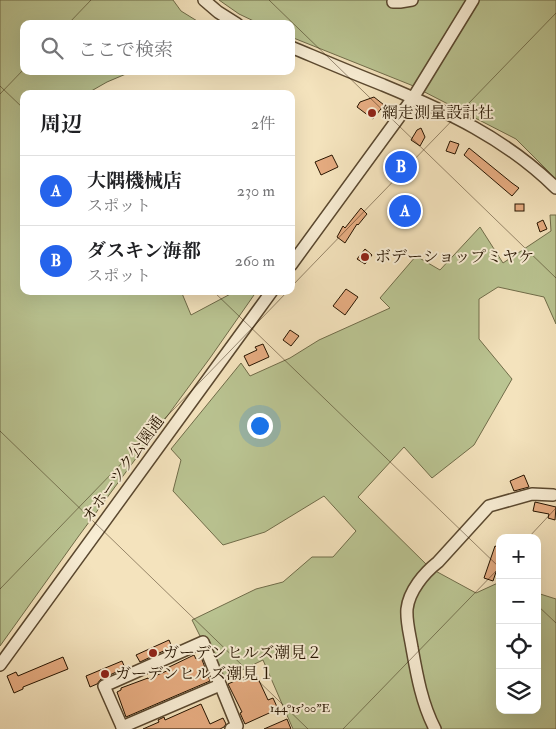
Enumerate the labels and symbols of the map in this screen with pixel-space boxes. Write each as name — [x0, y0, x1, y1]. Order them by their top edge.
place label: 網走測量設計社 — [382, 103, 494, 123]
marker: 網走測量設計社 — [366, 107, 378, 119]
pin: B — [385, 148, 417, 186]
pin: A — [389, 192, 421, 230]
place label: ボデーショップミヤケ — [375, 247, 534, 267]
marker: ボデーショップミヤケ — [359, 251, 371, 263]
street label: オホーツク公園通 — [78, 412, 168, 526]
your location — [247, 413, 273, 439]
place label: ガーデンヒルズ潮見２ — [163, 643, 322, 663]
marker: ガーデンヒルズ潮見２ — [147, 647, 159, 659]
place label: ガーデンヒルズ潮見１ — [115, 664, 274, 684]
marker: ガーデンヒルズ潮見１ — [99, 668, 111, 680]
text: 144°15'00"E — [270, 701, 330, 716]

